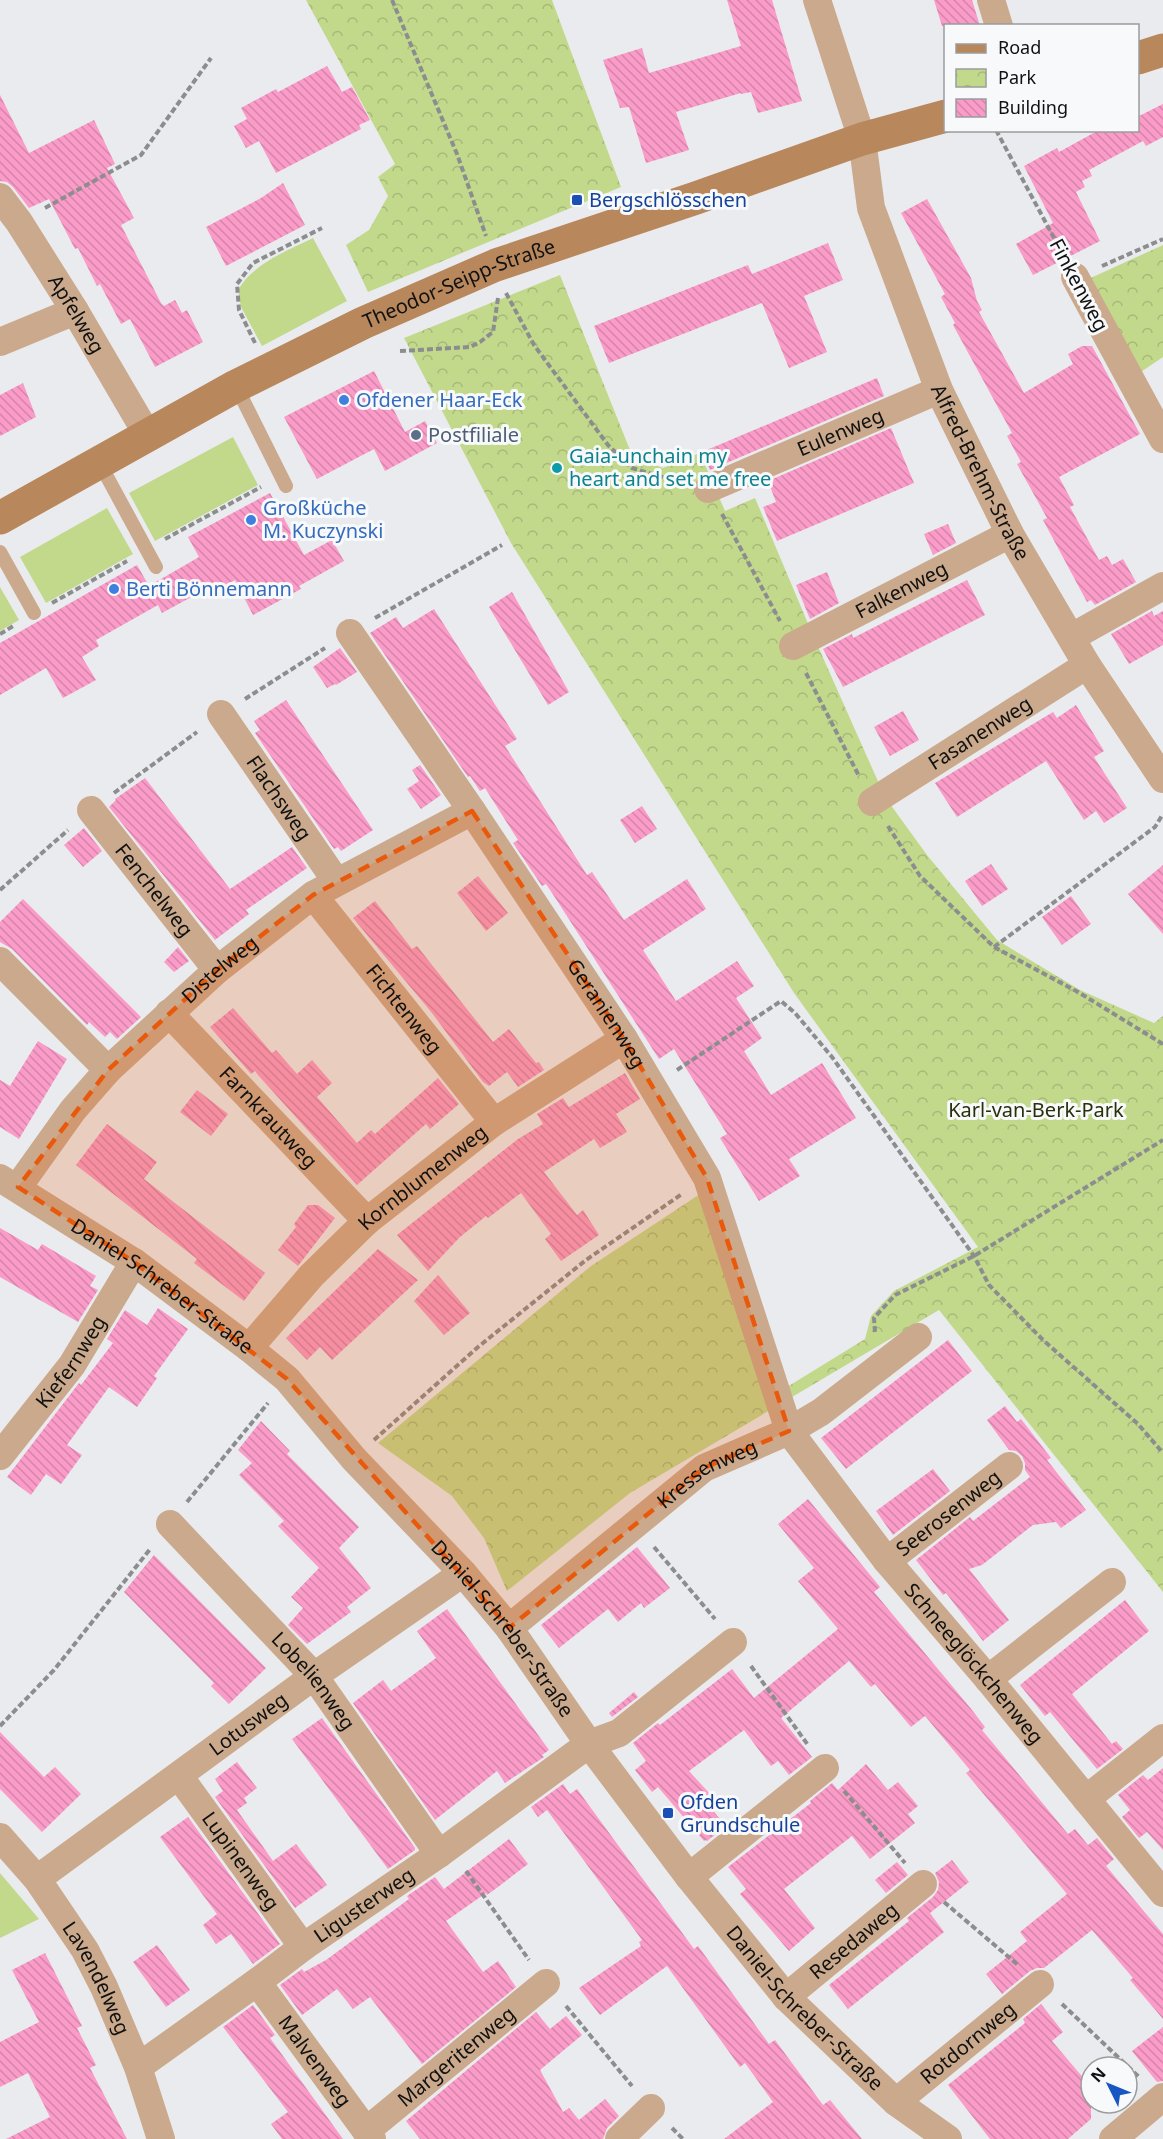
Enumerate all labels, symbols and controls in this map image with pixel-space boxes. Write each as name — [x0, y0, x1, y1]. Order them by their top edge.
legend — [944, 24, 1139, 132]
text: Road — [998, 35, 1041, 59]
text: Park — [998, 65, 1036, 89]
text: Building — [998, 95, 1068, 119]
place label: Bergschlösschen — [589, 186, 747, 213]
marker: Bergschlösschen — [570, 193, 584, 207]
street label: Theodor-Seipp-Straße — [358, 232, 559, 335]
street label: Finkenweg — [1044, 234, 1115, 336]
street label: Apfelweg — [42, 269, 111, 358]
street label: Alfred-Brehm-Straße — [925, 379, 1036, 565]
place label: Ofdener Haar-Eck — [356, 386, 523, 413]
marker: Ofdener Haar-Eck — [337, 393, 351, 407]
street label: Eulenweg — [793, 401, 888, 462]
place label: Postfiliale — [428, 421, 519, 448]
marker: Postfiliale — [409, 428, 423, 442]
place label: Gaia-unchain my heart and set me free — [569, 442, 771, 492]
marker: Gaia-unchain my heart and set me free — [550, 461, 564, 475]
place label: Großküche M. Kuczynski — [263, 494, 383, 544]
marker: Großküche M. Kuczynski — [244, 513, 258, 527]
street label: Falkenweg — [850, 555, 952, 625]
place label: Berti Bönnemann — [126, 575, 292, 602]
marker: Berti Bönnemann — [107, 582, 121, 596]
street label: Fasanenweg — [923, 690, 1037, 776]
street label: Flachsweg — [240, 750, 318, 846]
street label: Fenchelweg — [109, 838, 200, 942]
street label: Distelweg — [175, 929, 263, 1009]
street label: Geranienweg — [561, 953, 652, 1073]
street label: Fichtenweg — [360, 958, 449, 1059]
street label: Farnkrautweg — [214, 1060, 324, 1174]
park label: Karl-van-Berk-Park — [948, 1096, 1124, 1123]
street label: Kornblumenweg — [352, 1118, 492, 1236]
street label: Daniel-Schreber-Straße — [66, 1212, 259, 1360]
street label: Kiefernweg — [29, 1310, 112, 1413]
street label: Kressenweg — [651, 1433, 761, 1514]
street label: Seerosenweg — [890, 1463, 1006, 1562]
street label: Daniel-Schreber-Straße — [425, 1534, 580, 1722]
street label: Schneeglöckchenweg — [899, 1577, 1050, 1750]
street label: Lobelienweg — [266, 1626, 362, 1735]
street label: Lotusweg — [203, 1686, 293, 1762]
place label: Ofden Grundschule — [680, 1788, 800, 1838]
street label: Lupinenweg — [196, 1806, 286, 1915]
marker: Ofden Grundschule — [661, 1806, 675, 1820]
street label: Ligusterweg — [308, 1861, 419, 1949]
street label: Resedaweg — [804, 1896, 904, 1985]
street label: Lavendelweg — [57, 1916, 137, 2039]
street label: Daniel-Schreber-Straße — [720, 1920, 890, 2096]
street label: Rotdornweg — [914, 1995, 1021, 2090]
street label: Margeritenweg — [392, 2000, 521, 2113]
street label: Malvenweg — [273, 2009, 358, 2112]
north arrow — [1079, 2055, 1139, 2115]
text: N — [1086, 2063, 1111, 2087]

